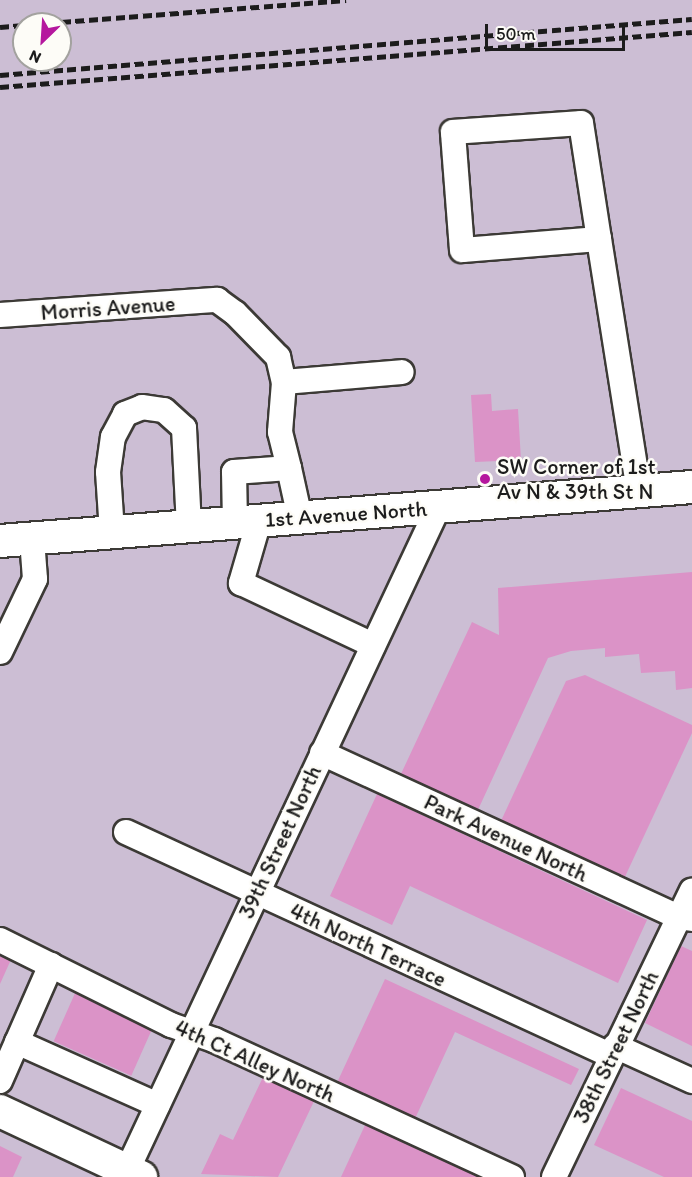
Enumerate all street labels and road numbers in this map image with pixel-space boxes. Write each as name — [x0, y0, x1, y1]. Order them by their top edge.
street label: Morris Avenue — [40, 290, 176, 326]
street label: 1st Avenue North — [264, 495, 428, 533]
street label: 39th Street North — [233, 761, 327, 923]
street label: Park Avenue North — [420, 789, 592, 887]
street label: 4th North Terrace — [287, 898, 449, 992]
street label: 38th Street North — [568, 966, 664, 1128]
street label: 4th Ct Alley North — [171, 1014, 339, 1108]

